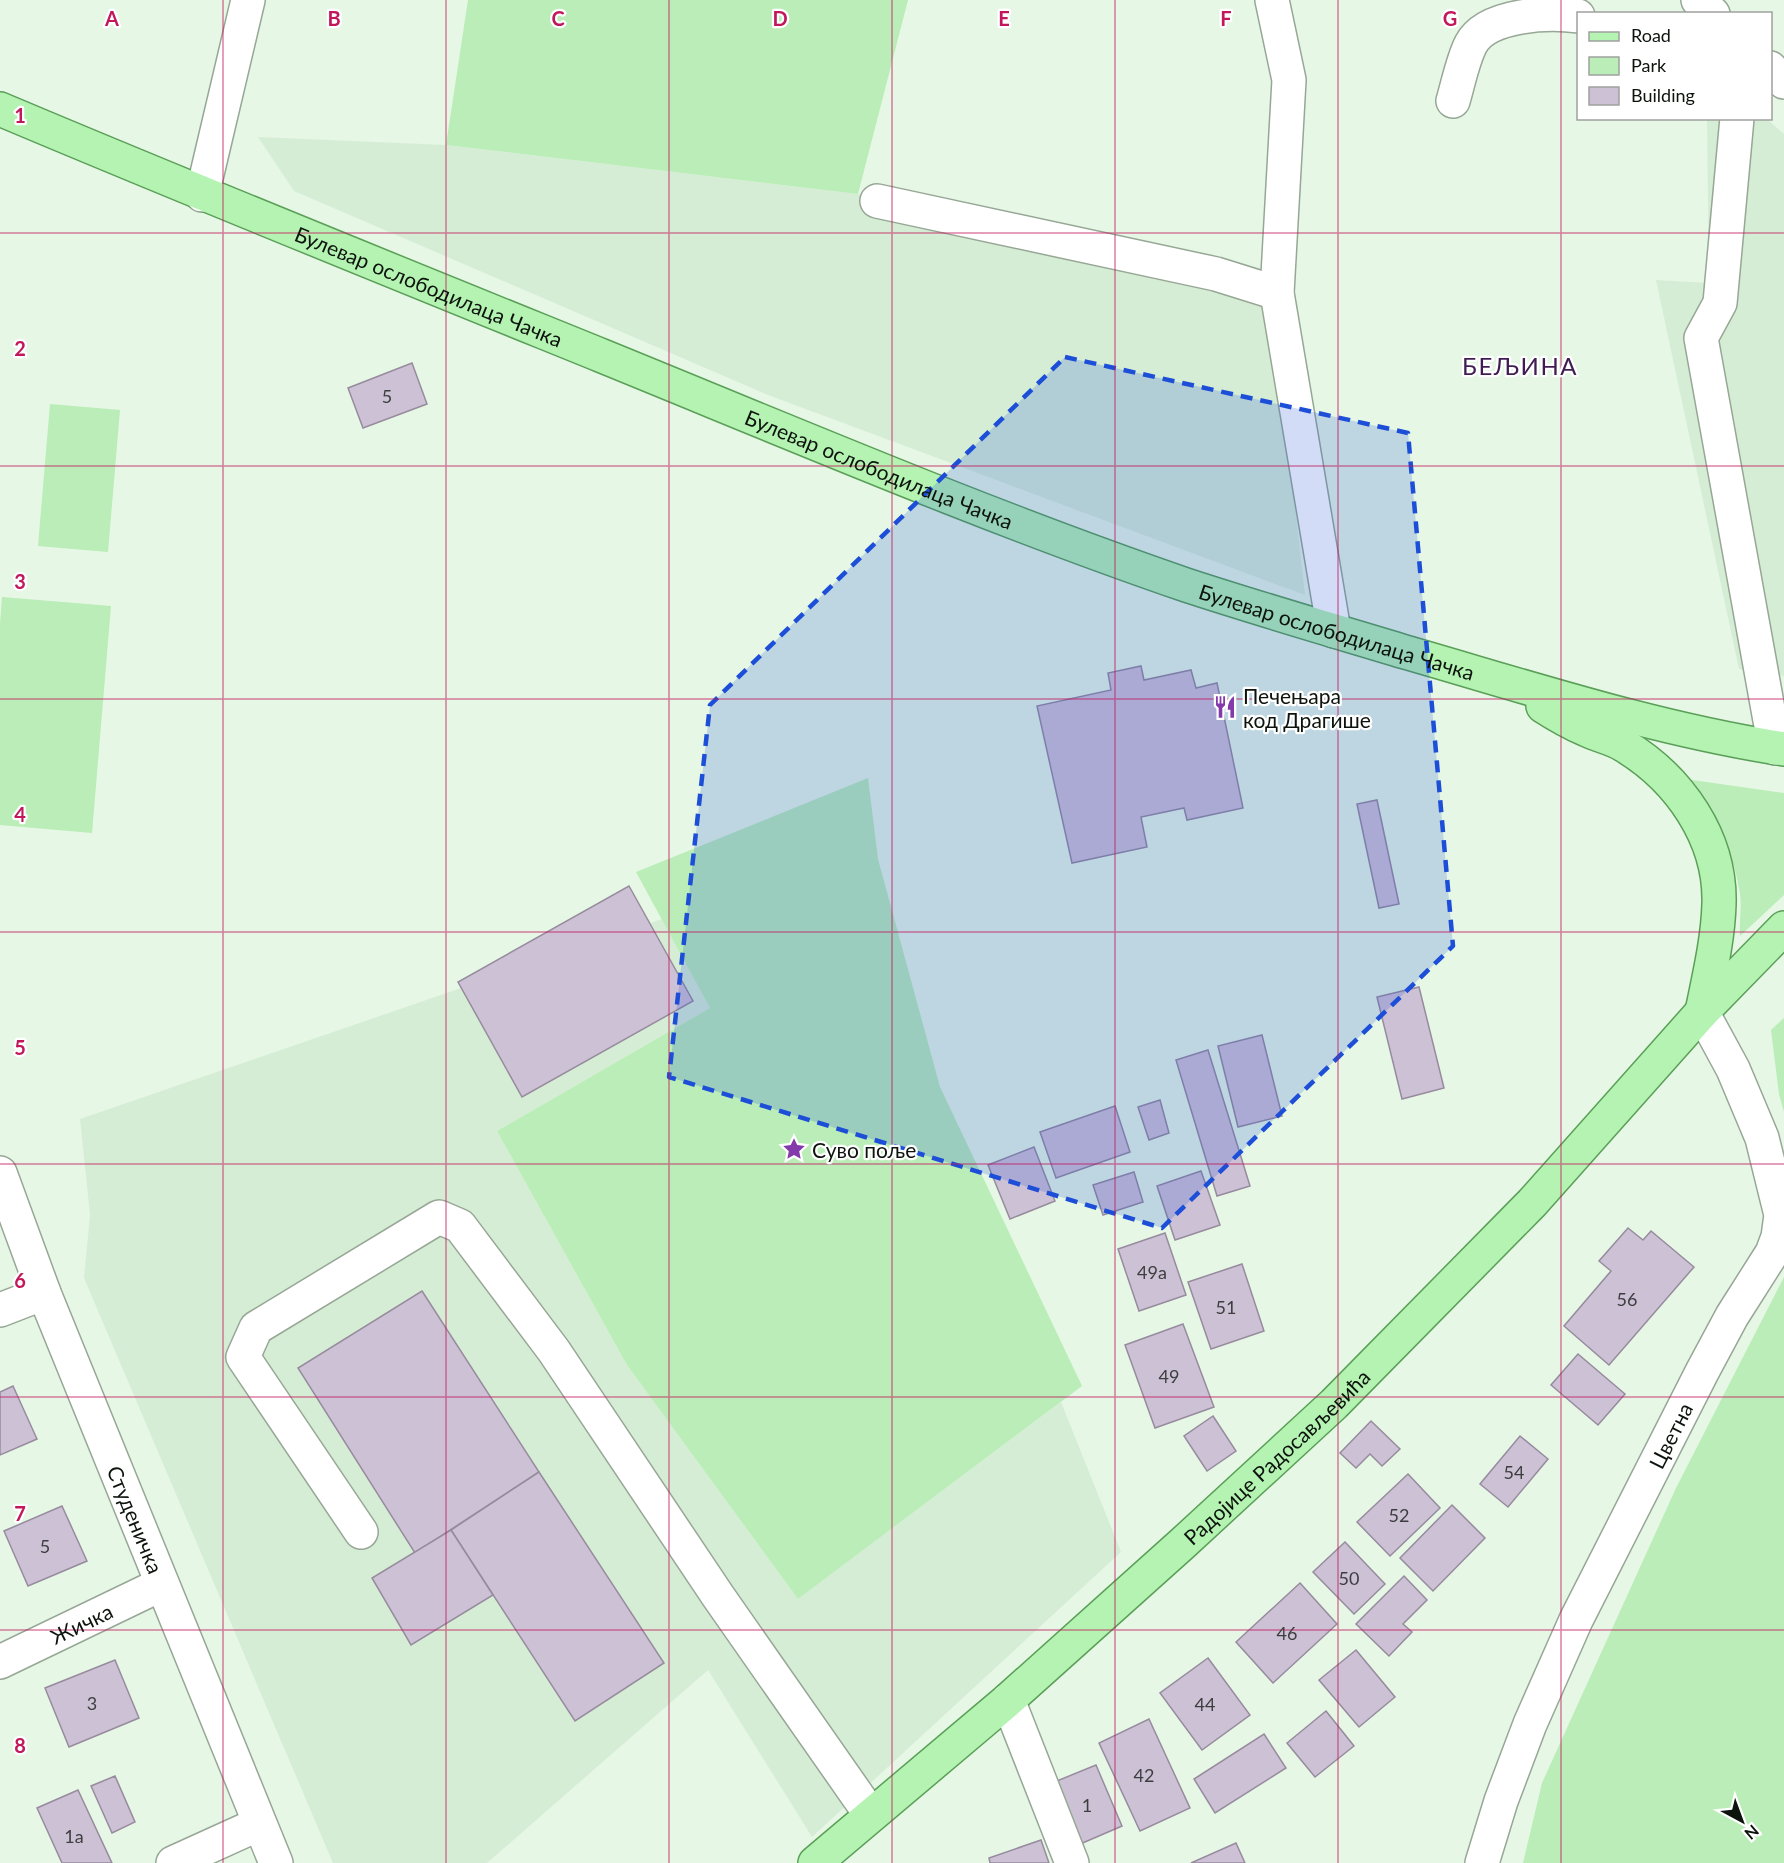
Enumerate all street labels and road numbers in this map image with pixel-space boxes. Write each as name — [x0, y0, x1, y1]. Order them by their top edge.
street label: Булевар ослободилаца Чачка — [292, 220, 566, 351]
street label: Булевар ослободилаца Чачка — [742, 404, 1017, 533]
street label: Булевар ослободилаца Чачка — [1196, 578, 1478, 684]
street label: Радојице Радосављевића — [1178, 1363, 1374, 1549]
street label: Цветна — [1643, 1398, 1697, 1472]
street label: Студеничка — [103, 1462, 169, 1577]
street label: Жичка — [46, 1597, 116, 1649]

